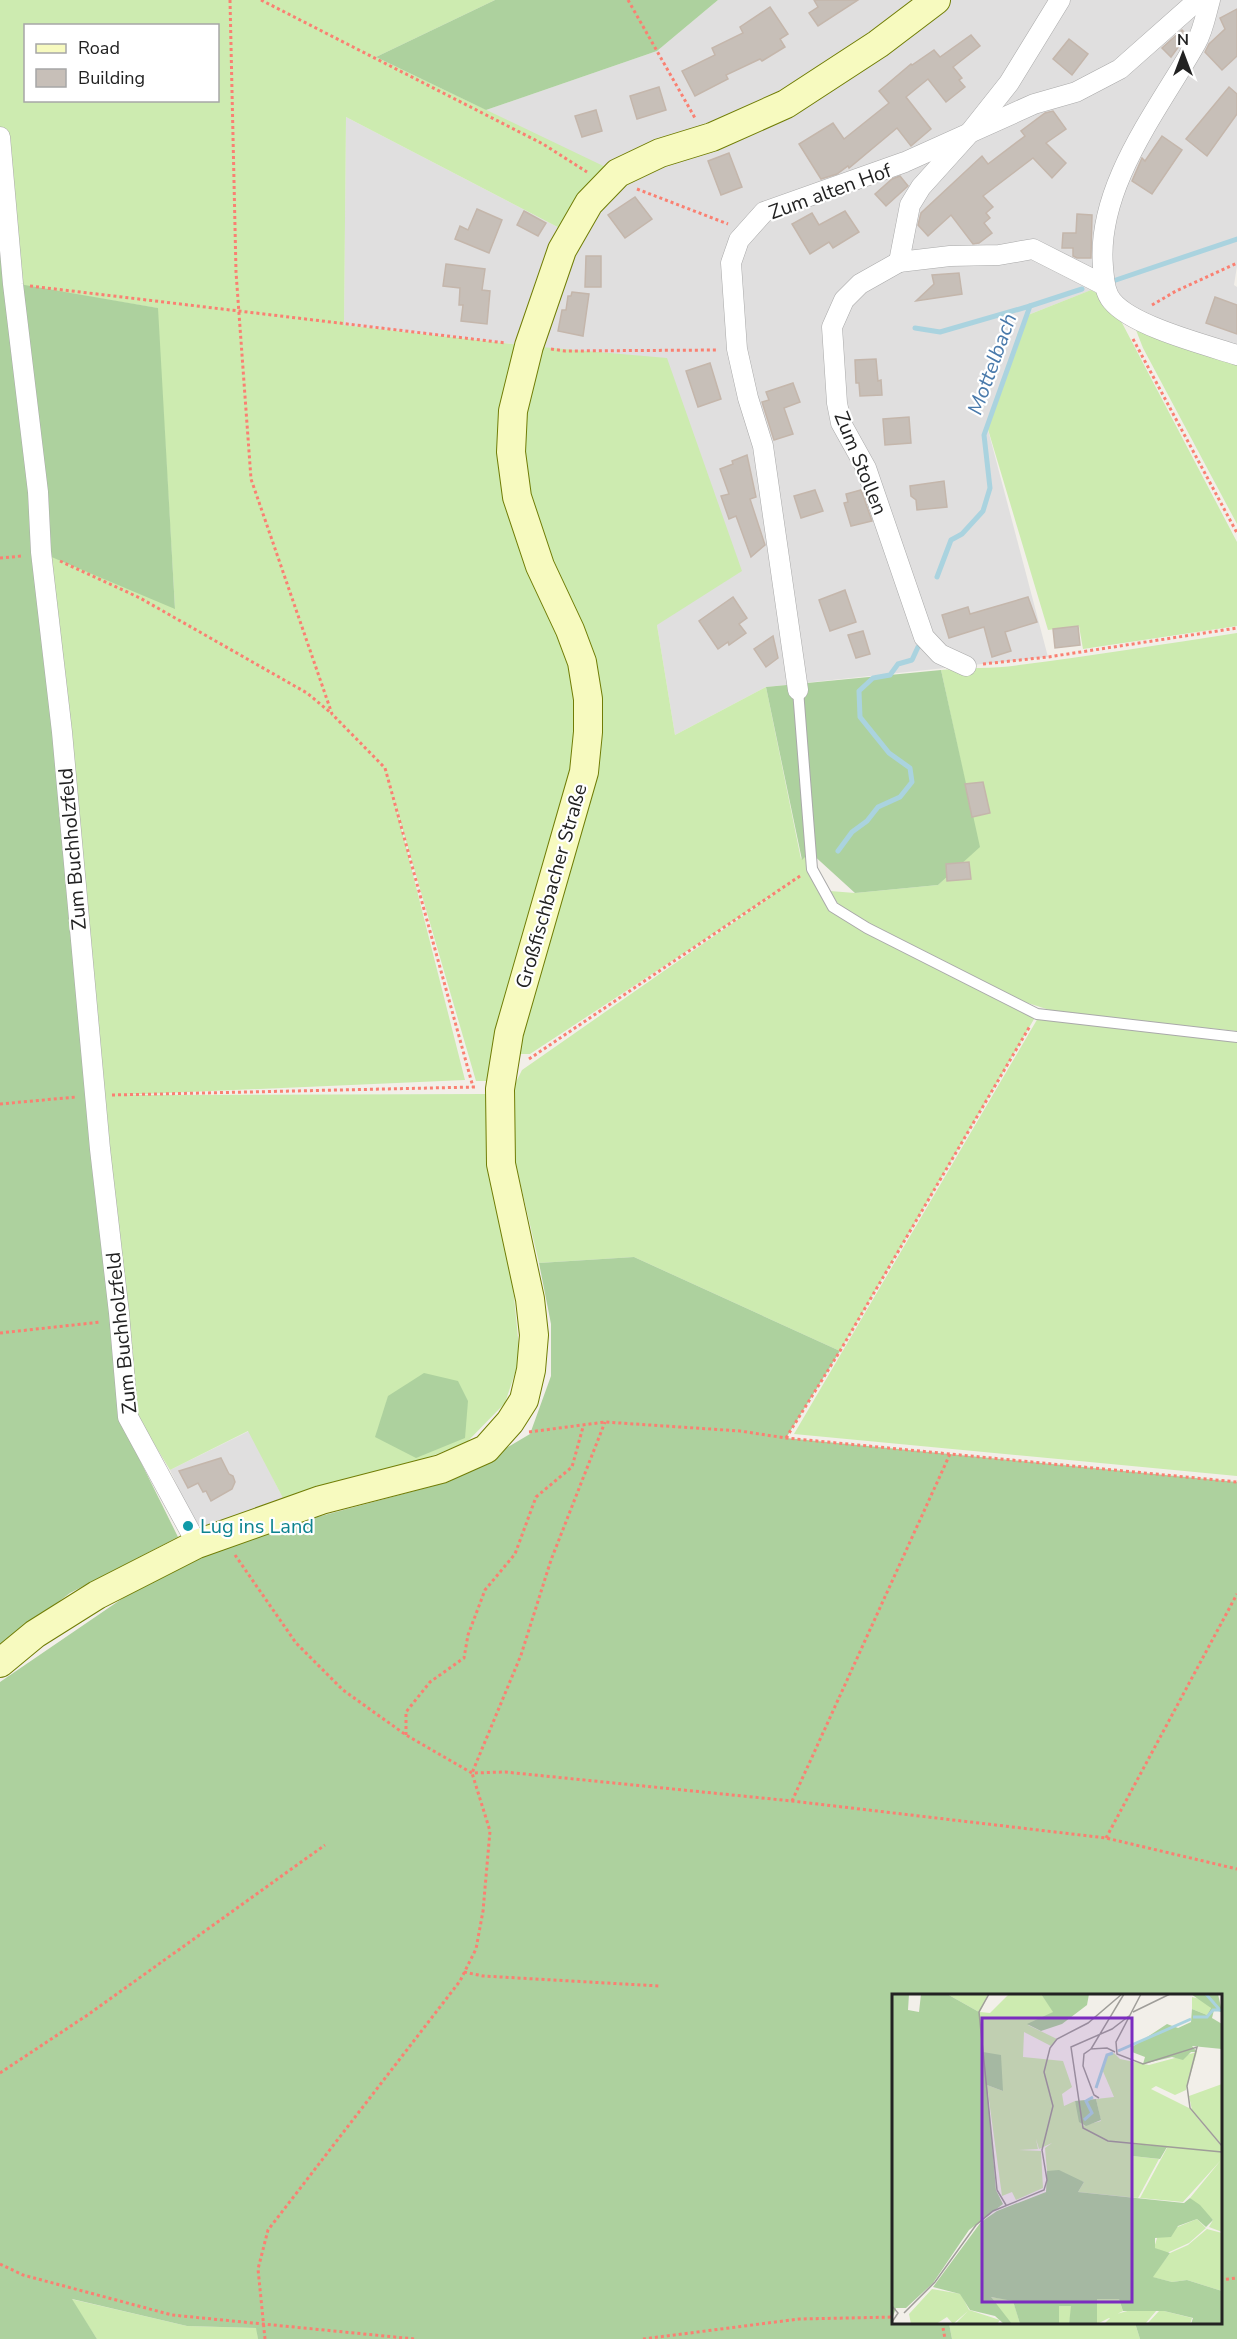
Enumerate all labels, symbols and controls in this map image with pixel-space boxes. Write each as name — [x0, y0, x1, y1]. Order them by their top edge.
legend — [24, 24, 219, 102]
north arrow — [1153, 24, 1213, 84]
text: N — [1177, 29, 1189, 51]
text: Road — [78, 36, 120, 60]
text: Building — [78, 66, 145, 90]
street label: Zum alten Hof — [765, 157, 895, 226]
water label: Mottelbach — [961, 309, 1023, 419]
street label: Zum Stollen — [828, 408, 893, 519]
street label: Zum Buchholzfeld — [52, 767, 93, 931]
street label: Großfischbacher Straße — [509, 781, 594, 992]
street label: Zum Buchholzfeld — [100, 1251, 143, 1415]
place label: Lug ins Land — [200, 1513, 314, 1540]
marker: Lug ins Land — [181, 1519, 195, 1533]
inset map — [892, 1994, 1222, 2324]

